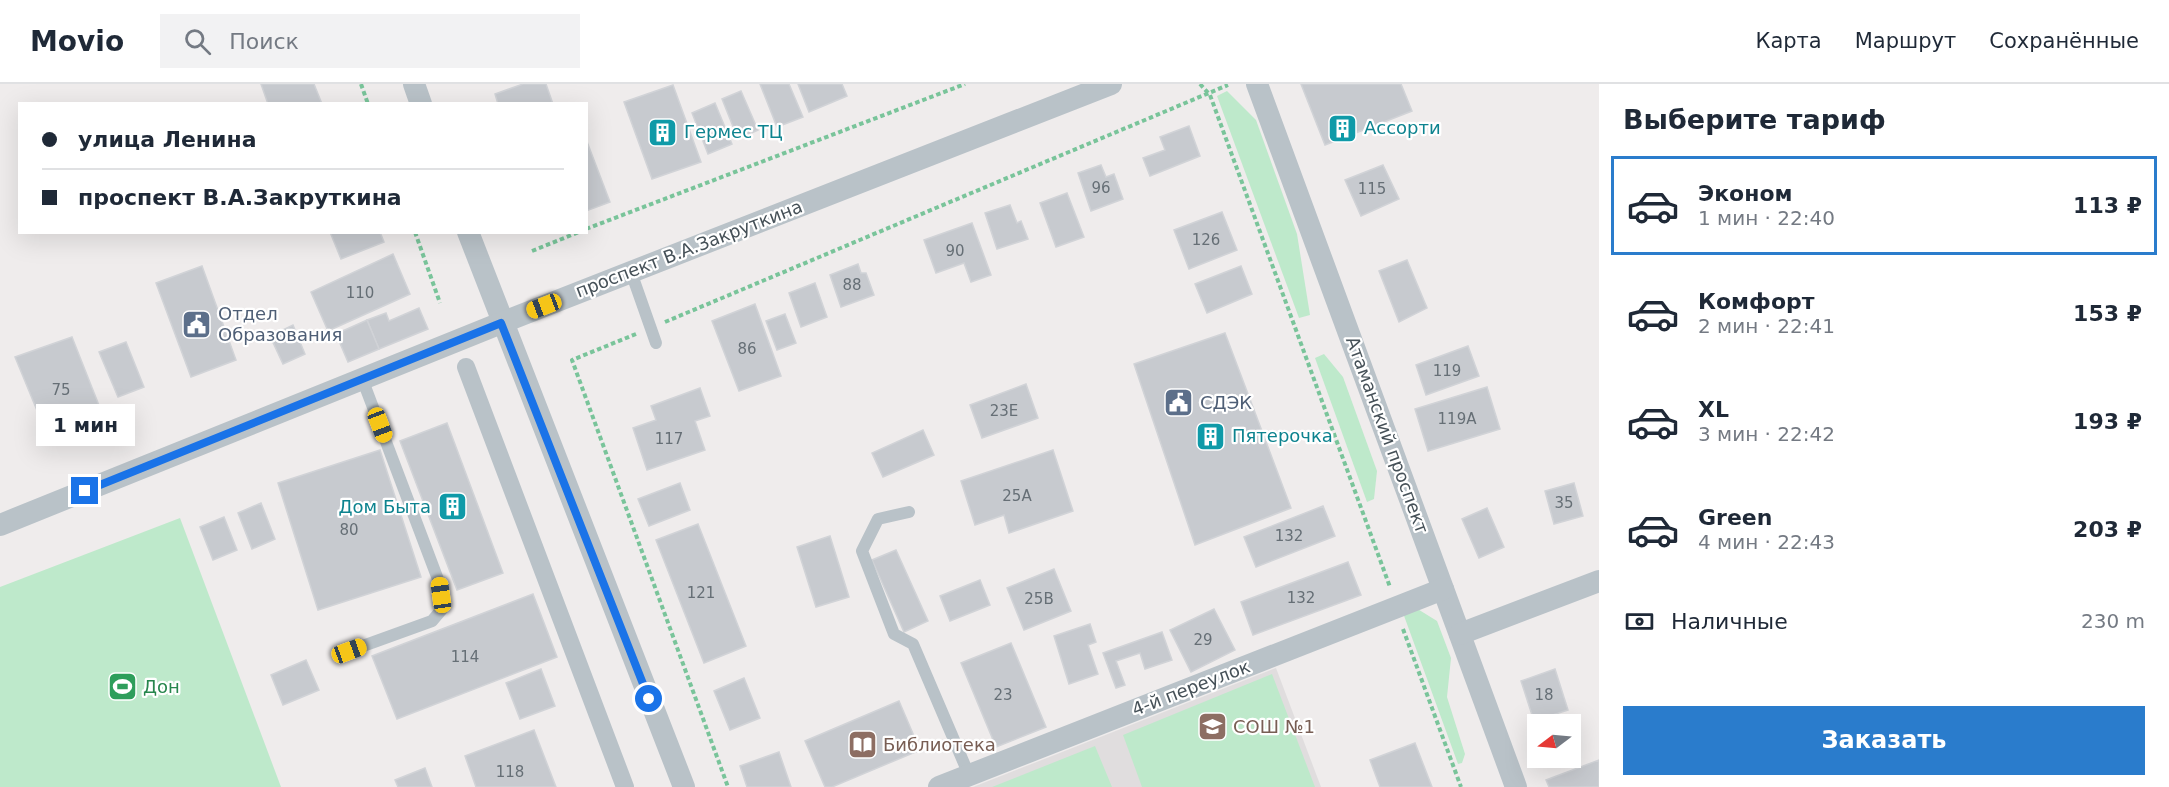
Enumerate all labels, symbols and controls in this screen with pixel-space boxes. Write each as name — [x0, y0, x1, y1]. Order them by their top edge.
search box — [160, 14, 580, 68]
text: Movio — [30, 25, 124, 58]
icon: search — [181, 25, 214, 58]
text: Поиск — [229, 29, 299, 54]
text: Карта — [1756, 29, 1822, 53]
text: Маршрут — [1855, 29, 1956, 53]
text: Сохранённые — [1989, 29, 2139, 53]
text: Выберите тариф — [1623, 104, 1886, 135]
building icon: Ассорти — [1327, 112, 1359, 144]
building icon: Гермес ТЦ — [647, 116, 679, 148]
place label: Ассорти — [1364, 117, 1441, 138]
place label: Гермес ТЦ — [684, 121, 783, 142]
text: улица Ленина — [78, 127, 257, 152]
house number: 96 — [1091, 179, 1111, 197]
icon: car — [1626, 179, 1680, 233]
house number: 115 — [1358, 180, 1386, 198]
text: Эконом — [1698, 181, 1793, 206]
text: проспект В.А.Закруткина — [78, 185, 402, 210]
text: 113 ₽ — [2073, 193, 2142, 218]
street label: проспект В.А.Закруткина — [572, 195, 805, 302]
text: 1 мин · 22:40 — [1698, 206, 1835, 230]
house number: 126 — [1192, 231, 1220, 249]
house number: 90 — [945, 242, 965, 260]
house number: 88 — [842, 276, 862, 294]
house number: 110 — [346, 284, 374, 302]
icon: car — [1626, 287, 1680, 341]
text: Комфорт — [1698, 289, 1815, 314]
car — [524, 291, 564, 321]
text: 153 ₽ — [2073, 301, 2142, 326]
place label: Отдел Образования — [218, 303, 342, 345]
public building icon: Отдел Образования — [181, 308, 213, 340]
text: 2 мин · 22:41 — [1698, 314, 1835, 338]
street label: Атаманский проспект — [1342, 333, 1433, 536]
house number: 86 — [737, 340, 757, 358]
house number: 119 — [1433, 362, 1461, 380]
house number: 75 — [51, 381, 71, 399]
public building icon: СДЭК — [1163, 387, 1195, 419]
place label: СДЭК — [1200, 392, 1252, 413]
icon: car — [1626, 395, 1680, 449]
text: XL — [1698, 397, 1729, 422]
house number: 23Е — [990, 402, 1018, 420]
callout: 1 мин — [36, 404, 134, 446]
car — [365, 405, 395, 445]
text: 193 ₽ — [2073, 409, 2142, 434]
house number: 119А — [1438, 410, 1477, 428]
text: 1 мин — [53, 413, 118, 437]
building icon: Пятeрочка — [1195, 420, 1227, 452]
text: 3 мин · 22:42 — [1698, 422, 1835, 446]
place label: Пятeрочка — [1232, 425, 1333, 446]
house number: 117 — [655, 430, 683, 448]
route end — [71, 477, 98, 504]
house number: 25А — [1002, 487, 1032, 505]
building icon: Дом Быта — [436, 491, 468, 523]
house number: 35 — [1554, 494, 1574, 512]
place label: Дом Быта — [339, 496, 431, 517]
icon: car — [1626, 503, 1680, 557]
text: Green — [1698, 505, 1772, 530]
text: 203 ₽ — [2073, 517, 2142, 542]
house number: 80 — [339, 521, 359, 539]
house number: 132 — [1275, 527, 1303, 545]
text: 4 мин · 22:43 — [1698, 530, 1835, 554]
car — [430, 576, 452, 614]
house number: 121 — [687, 584, 715, 602]
house number: 132 — [1287, 589, 1315, 607]
house number: 25В — [1024, 590, 1054, 608]
icon: cash — [1623, 605, 1656, 638]
text: Наличные — [1671, 609, 1788, 634]
text: 230 m — [2081, 609, 2145, 633]
house number: 29 — [1193, 631, 1213, 649]
car — [329, 636, 369, 666]
house number: 114 — [451, 648, 479, 666]
street label: 4-й переулок — [1129, 655, 1253, 720]
sports icon: Дон — [106, 671, 138, 703]
place label: Дон — [143, 676, 180, 697]
route start — [635, 685, 662, 712]
house number: 23 — [993, 686, 1013, 704]
house number: 18 — [1534, 686, 1554, 704]
button: Заказать — [1623, 706, 2145, 775]
school or university icon: СОШ №1 — [1196, 711, 1228, 743]
north arrow — [1527, 714, 1581, 768]
map controls — [1527, 714, 1581, 768]
place label: СОШ №1 — [1233, 716, 1315, 737]
library icon: Библиотека — [846, 729, 878, 761]
place label: Библиотека — [883, 734, 996, 755]
house number: 118 — [496, 763, 524, 781]

